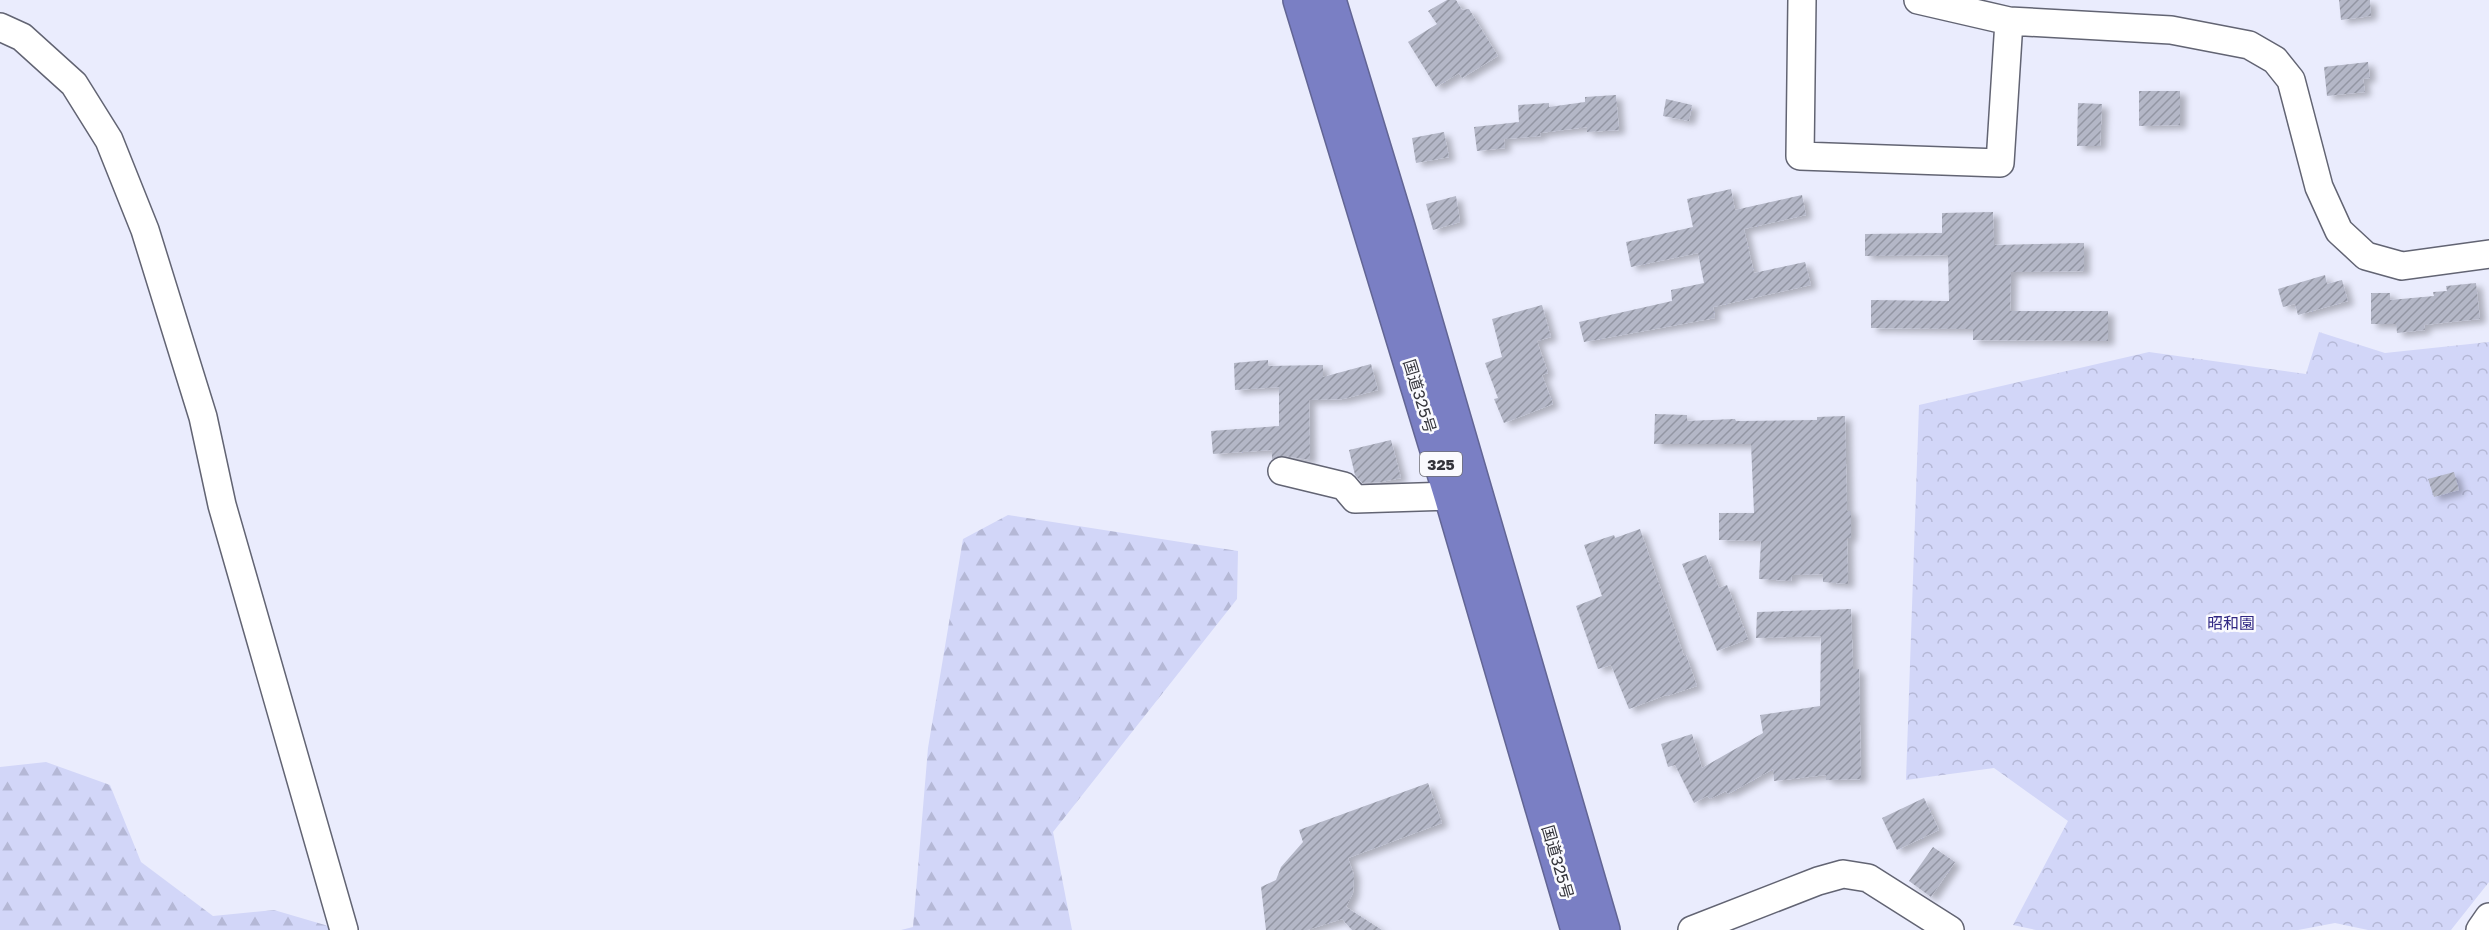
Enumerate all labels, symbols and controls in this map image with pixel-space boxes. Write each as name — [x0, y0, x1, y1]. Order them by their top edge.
street label: 国道325号 — [1399, 357, 1441, 435]
road number: 325 — [1420, 452, 1462, 476]
park label: 昭和園 — [2207, 613, 2255, 633]
street label: 国道325号 — [1538, 823, 1578, 901]

